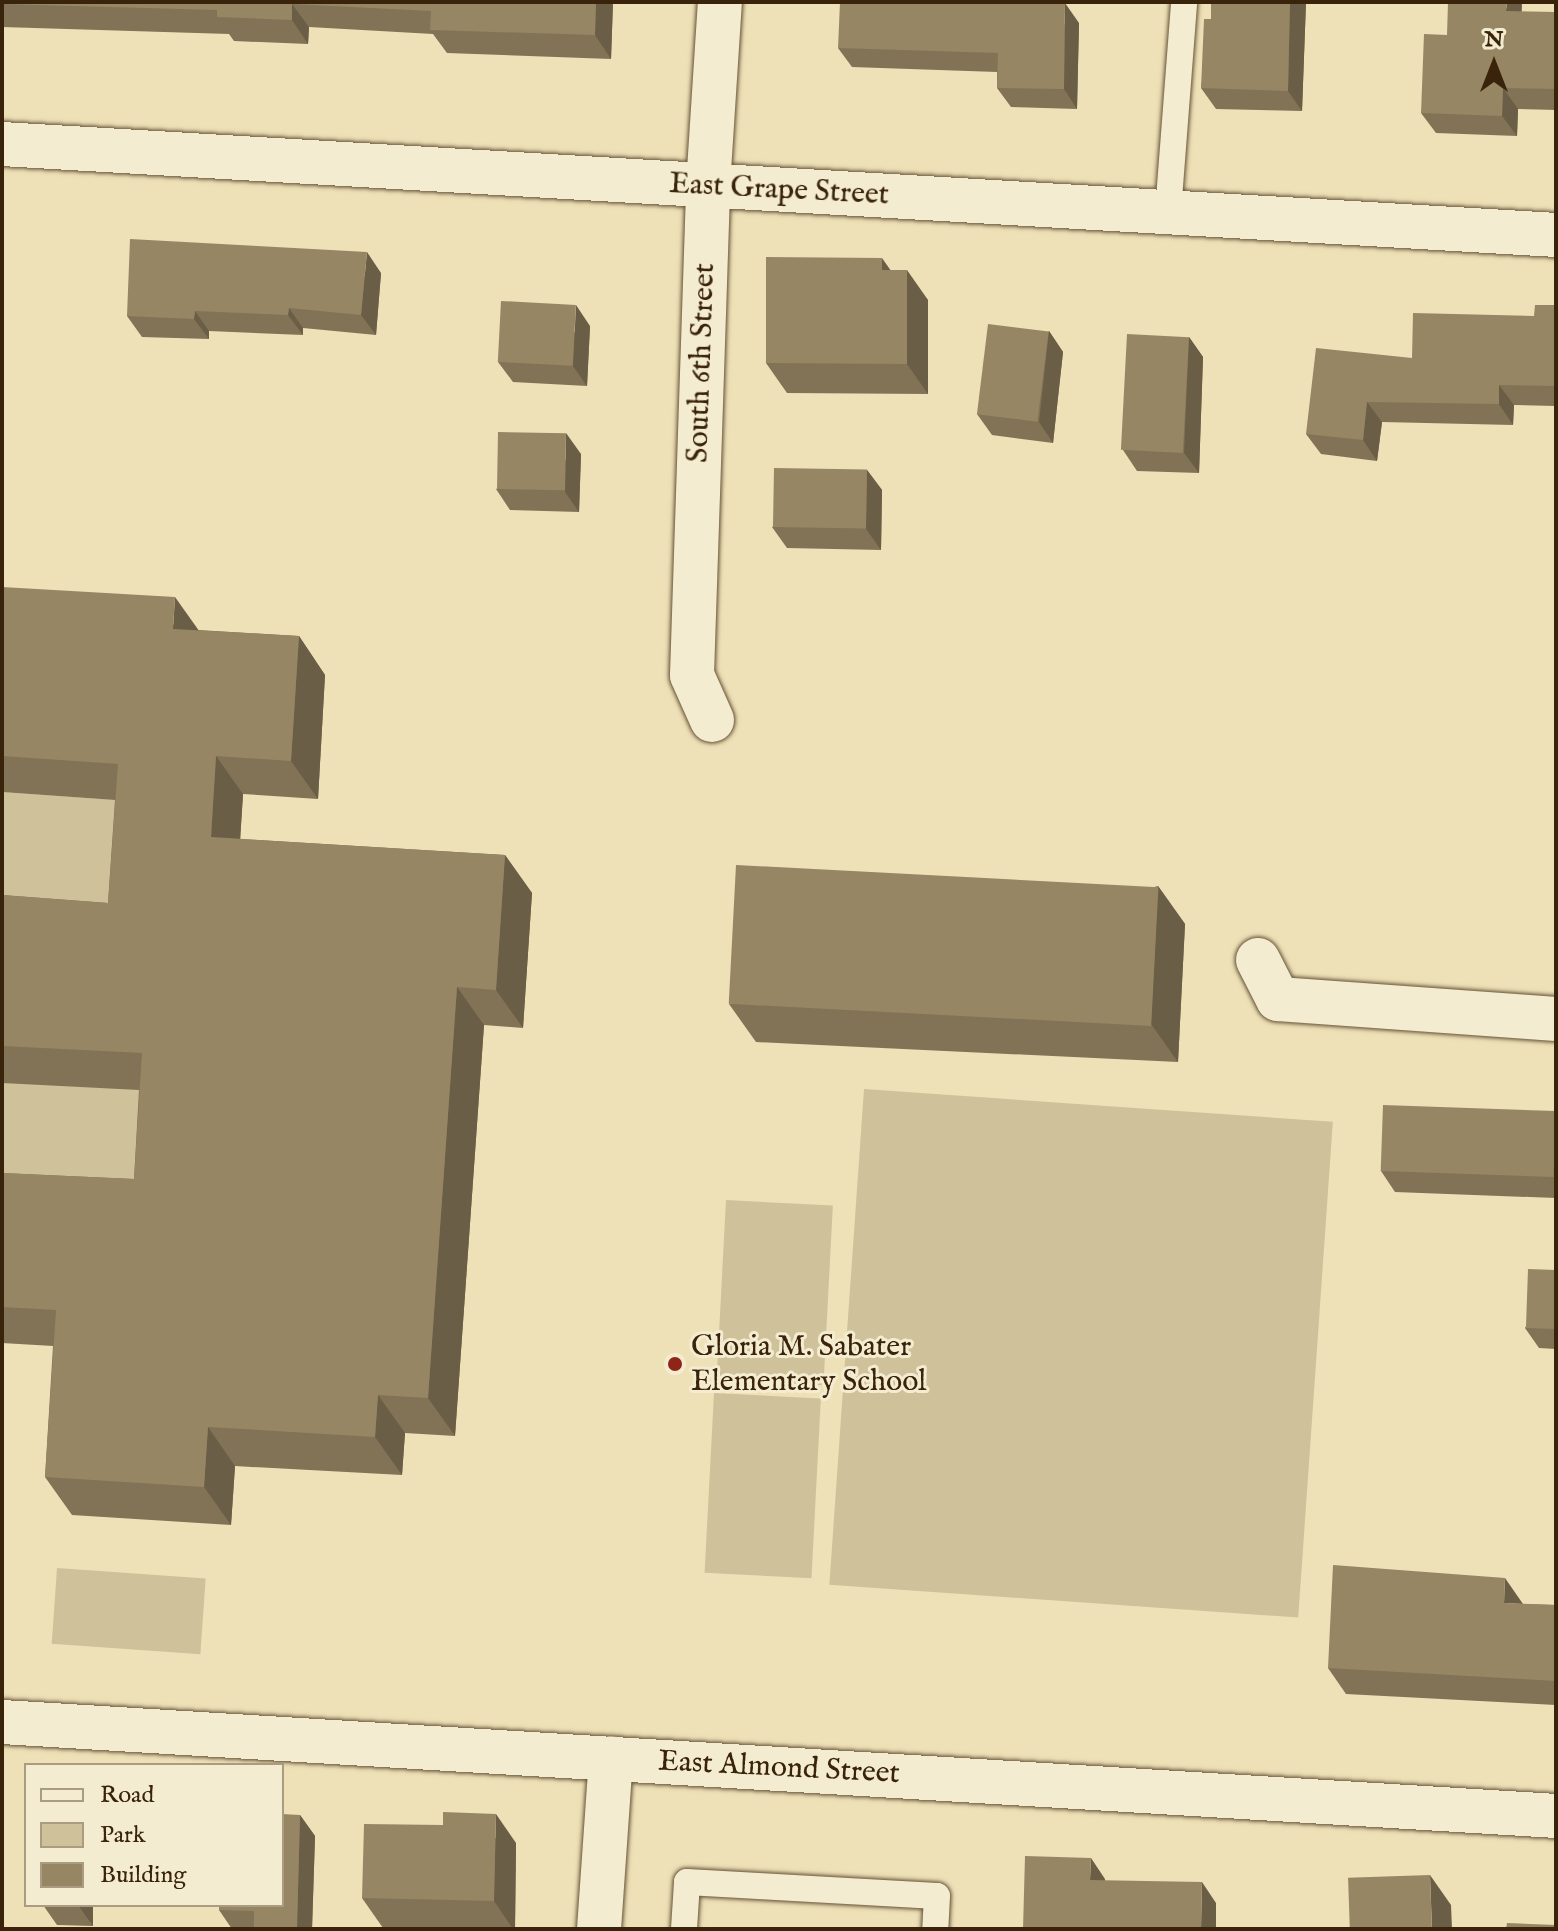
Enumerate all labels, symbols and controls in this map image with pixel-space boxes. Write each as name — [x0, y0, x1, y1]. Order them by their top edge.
north arrow — [1454, 24, 1534, 104]
text: N — [1484, 26, 1504, 54]
street label: East Grape Street — [668, 166, 890, 214]
street label: South 6th Street — [681, 263, 723, 463]
place label: Gloria M. Sabater Elementary School — [691, 1329, 927, 1400]
marker: Gloria M. Sabater Elementary School — [666, 1355, 684, 1373]
street label: East Almond Street — [657, 1744, 901, 1792]
legend — [24, 1763, 284, 1907]
text: Road — [100, 1780, 154, 1811]
text: Park — [100, 1820, 146, 1851]
text: Building — [100, 1860, 186, 1891]

